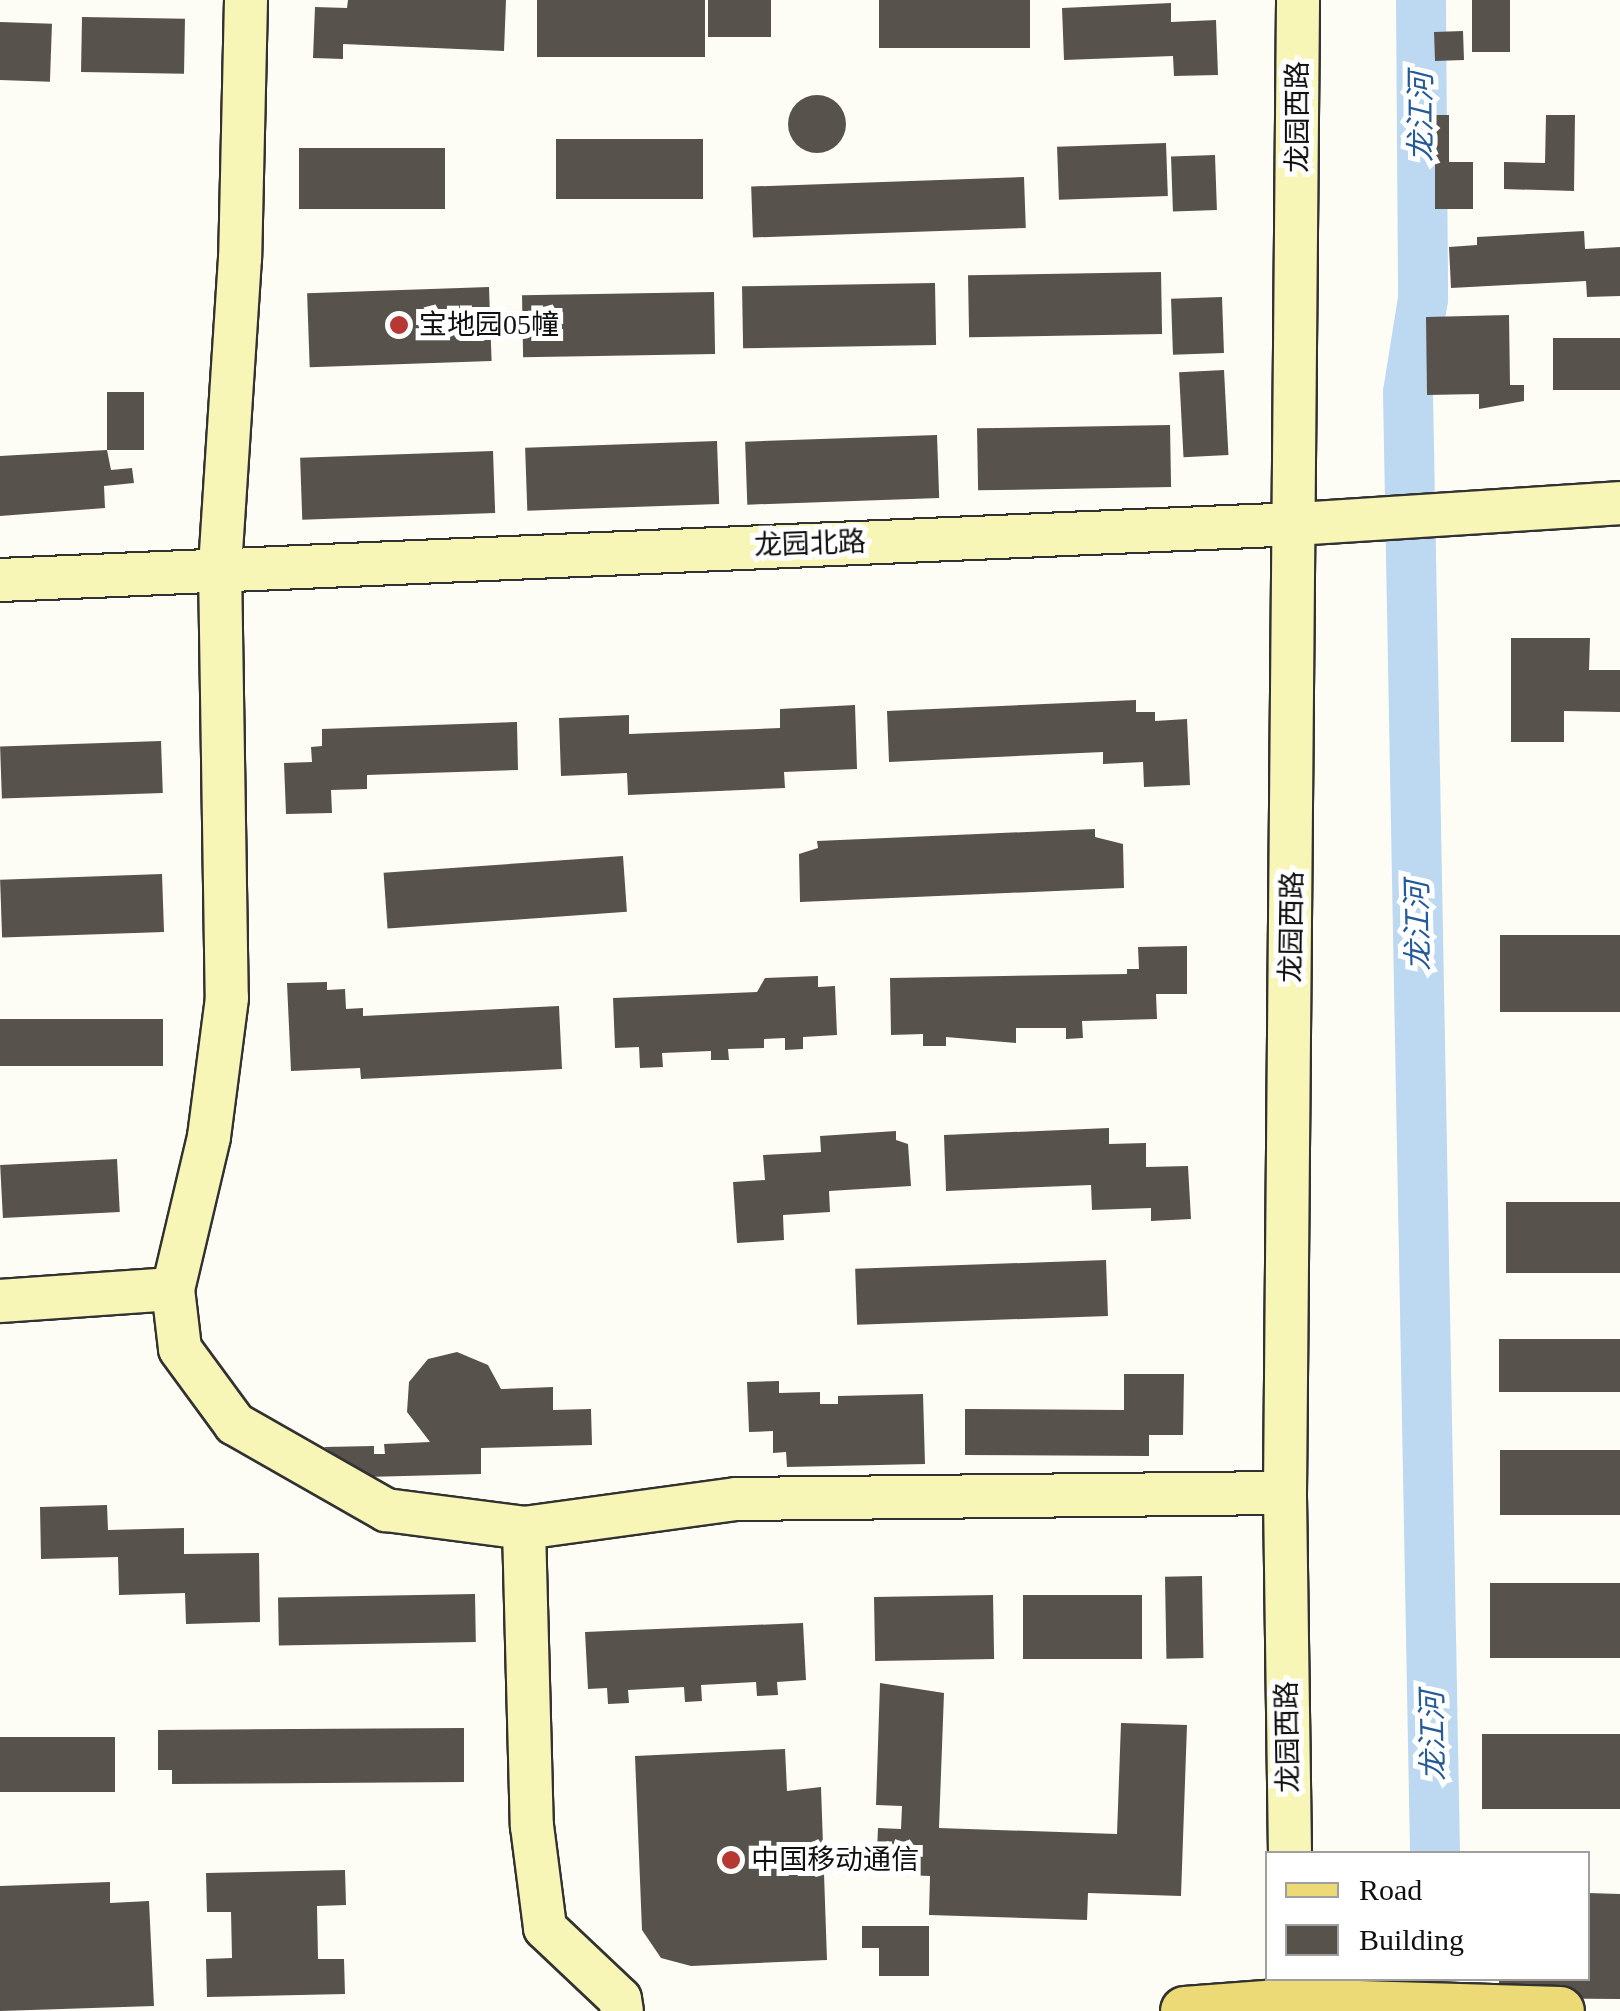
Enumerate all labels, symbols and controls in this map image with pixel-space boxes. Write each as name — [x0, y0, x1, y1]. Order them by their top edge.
street label: 龙园西路 — [1281, 61, 1315, 173]
water label: 龙江河 — [1403, 72, 1439, 162]
place label: 宝地园05幢 — [419, 308, 559, 342]
marker: 宝地园05幢 — [388, 314, 410, 336]
street label: 龙园北路 — [753, 525, 867, 563]
street label: 龙园西路 — [1274, 871, 1310, 983]
water label: 龙江河 — [1399, 881, 1437, 971]
street label: 龙园西路 — [1270, 1681, 1306, 1793]
water label: 龙江河 — [1414, 1691, 1452, 1781]
place label: 中国移动通信 — [751, 1843, 919, 1877]
marker: 中国移动通信 — [720, 1849, 742, 1871]
legend — [1265, 1851, 1590, 1981]
text: Road — [1359, 1873, 1422, 1906]
text: Building — [1359, 1923, 1464, 1956]

